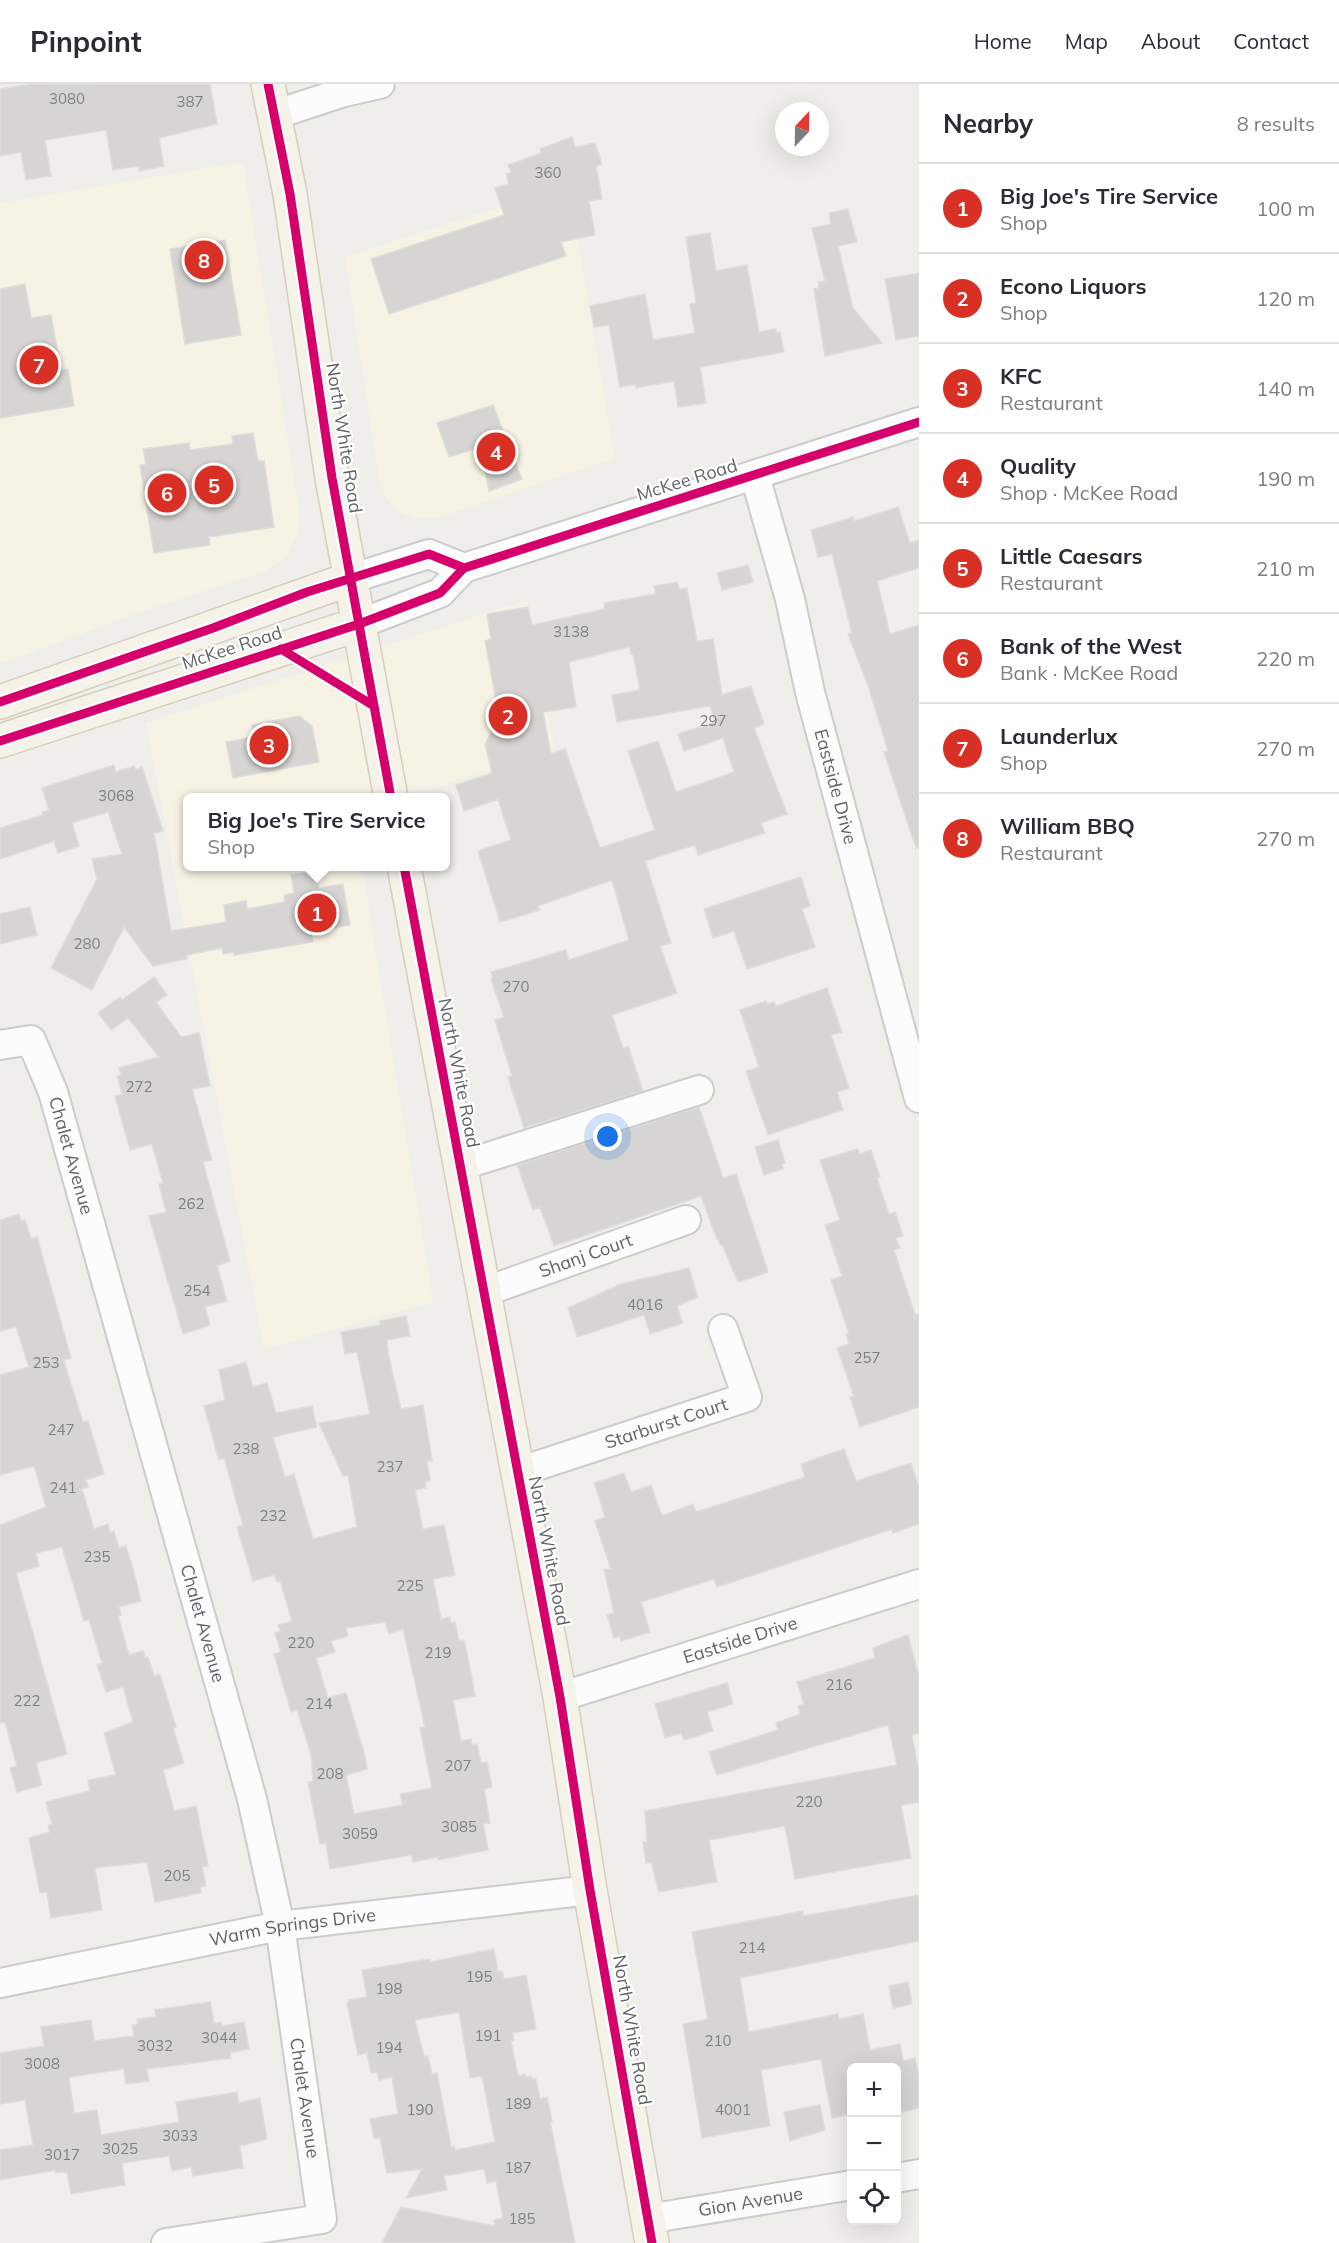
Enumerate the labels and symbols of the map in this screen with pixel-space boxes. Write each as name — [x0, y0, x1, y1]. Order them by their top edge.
house number: 3080 — [49, 89, 85, 108]
house number: 387 — [176, 92, 204, 111]
north arrow — [775, 102, 829, 156]
house number: 360 — [534, 163, 562, 182]
pin: 8 — [184, 238, 224, 282]
pin: 7 — [20, 342, 58, 388]
street label: North White Road — [321, 361, 368, 515]
pin: 4 — [476, 430, 516, 475]
street label: McKee Road — [634, 453, 740, 506]
pin: 5 — [194, 462, 234, 508]
pin: 6 — [148, 470, 186, 516]
street label: McKee Road — [179, 621, 285, 675]
house number: 3138 — [553, 622, 589, 641]
pin: 2 — [488, 694, 528, 738]
house number: 297 — [699, 711, 727, 730]
pin: 3 — [250, 722, 288, 768]
street label: Eastside Drive — [809, 726, 862, 847]
house number: 3068 — [98, 786, 134, 805]
pin: 1 — [298, 890, 336, 936]
house number: 280 — [73, 934, 101, 953]
house number: 270 — [502, 977, 530, 996]
street label: North White Road — [434, 996, 485, 1150]
house number: 272 — [125, 1077, 153, 1096]
street label: Chalet Avenue — [44, 1094, 99, 1217]
your location — [593, 1122, 622, 1151]
house number: 262 — [177, 1194, 205, 1213]
street label: Shanj Court — [536, 1228, 636, 1283]
house number: 254 — [183, 1281, 211, 1300]
house number: 4016 — [627, 1295, 663, 1314]
house number: 257 — [853, 1348, 881, 1367]
house number: 253 — [32, 1353, 60, 1372]
street label: Starburst Court — [602, 1392, 731, 1454]
house number: 247 — [47, 1420, 75, 1439]
house number: 238 — [232, 1439, 260, 1458]
house number: 237 — [376, 1457, 404, 1476]
street label: North White Road — [524, 1474, 575, 1628]
house number: 241 — [49, 1478, 77, 1497]
house number: 232 — [259, 1506, 287, 1525]
house number: 235 — [83, 1547, 111, 1566]
street label: Chalet Avenue — [176, 1562, 231, 1685]
house number: 225 — [396, 1576, 424, 1595]
street label: Eastside Drive — [680, 1611, 800, 1669]
house number: 220 — [287, 1633, 315, 1652]
house number: 219 — [424, 1643, 452, 1662]
house number: 216 — [825, 1675, 853, 1694]
house number: 222 — [13, 1691, 41, 1710]
house number: 214 — [305, 1694, 333, 1713]
house number: 207 — [444, 1756, 472, 1775]
house number: 208 — [316, 1764, 344, 1783]
house number: 220 — [795, 1792, 823, 1811]
house number: 3085 — [441, 1817, 477, 1836]
house number: 3059 — [342, 1824, 378, 1843]
house number: 205 — [163, 1866, 191, 1885]
street label: Warm Springs Drive — [207, 1903, 377, 1951]
house number: 214 — [738, 1938, 766, 1957]
street label: North White Road — [608, 1953, 657, 2107]
house number: 195 — [465, 1967, 493, 1986]
house number: 198 — [375, 1979, 403, 1998]
house number: 191 — [474, 2026, 502, 2045]
house number: 3044 — [201, 2028, 237, 2047]
house number: 210 — [704, 2031, 732, 2050]
house number: 3032 — [137, 2036, 173, 2055]
street label: Chalet Avenue — [285, 2036, 325, 2160]
house number: 194 — [375, 2038, 403, 2057]
house number: 3008 — [24, 2054, 60, 2073]
house number: 189 — [504, 2094, 532, 2113]
house number: 190 — [406, 2100, 434, 2119]
house number: 4001 — [715, 2100, 751, 2119]
house number: 3033 — [162, 2126, 198, 2145]
house number: 3025 — [102, 2139, 138, 2158]
house number: 3017 — [44, 2145, 80, 2164]
house number: 187 — [504, 2158, 532, 2177]
street label: Gion Avenue — [696, 2181, 805, 2221]
house number: 185 — [508, 2209, 536, 2228]

